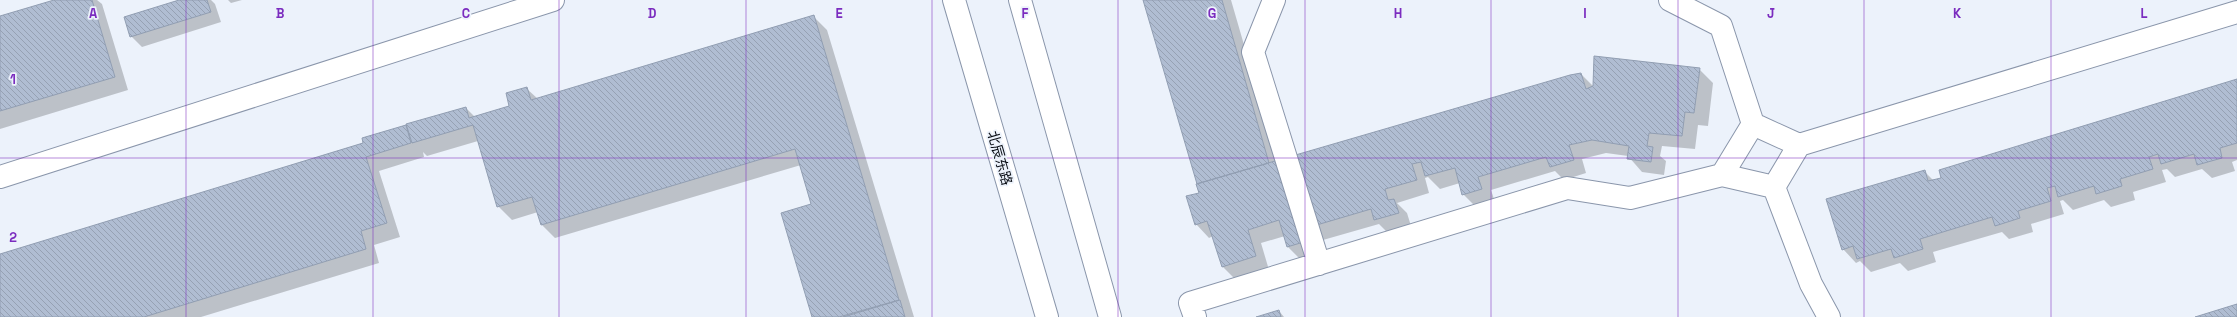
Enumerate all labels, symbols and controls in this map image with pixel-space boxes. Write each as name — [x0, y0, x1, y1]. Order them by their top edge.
text: A — [89, 5, 98, 22]
text: B — [276, 5, 285, 22]
text: C — [462, 5, 470, 22]
text: D — [648, 5, 657, 22]
text: E — [835, 5, 843, 22]
text: F — [1022, 5, 1029, 22]
text: G — [1208, 5, 1216, 22]
text: H — [1394, 5, 1402, 22]
text: I — [1583, 5, 1587, 22]
text: J — [1767, 5, 1775, 22]
text: K — [1953, 5, 1962, 22]
text: L — [2140, 5, 2148, 22]
text: 1 — [10, 71, 16, 88]
street label: 北辰东路 — [984, 129, 1016, 187]
text: 2 — [9, 229, 17, 246]

